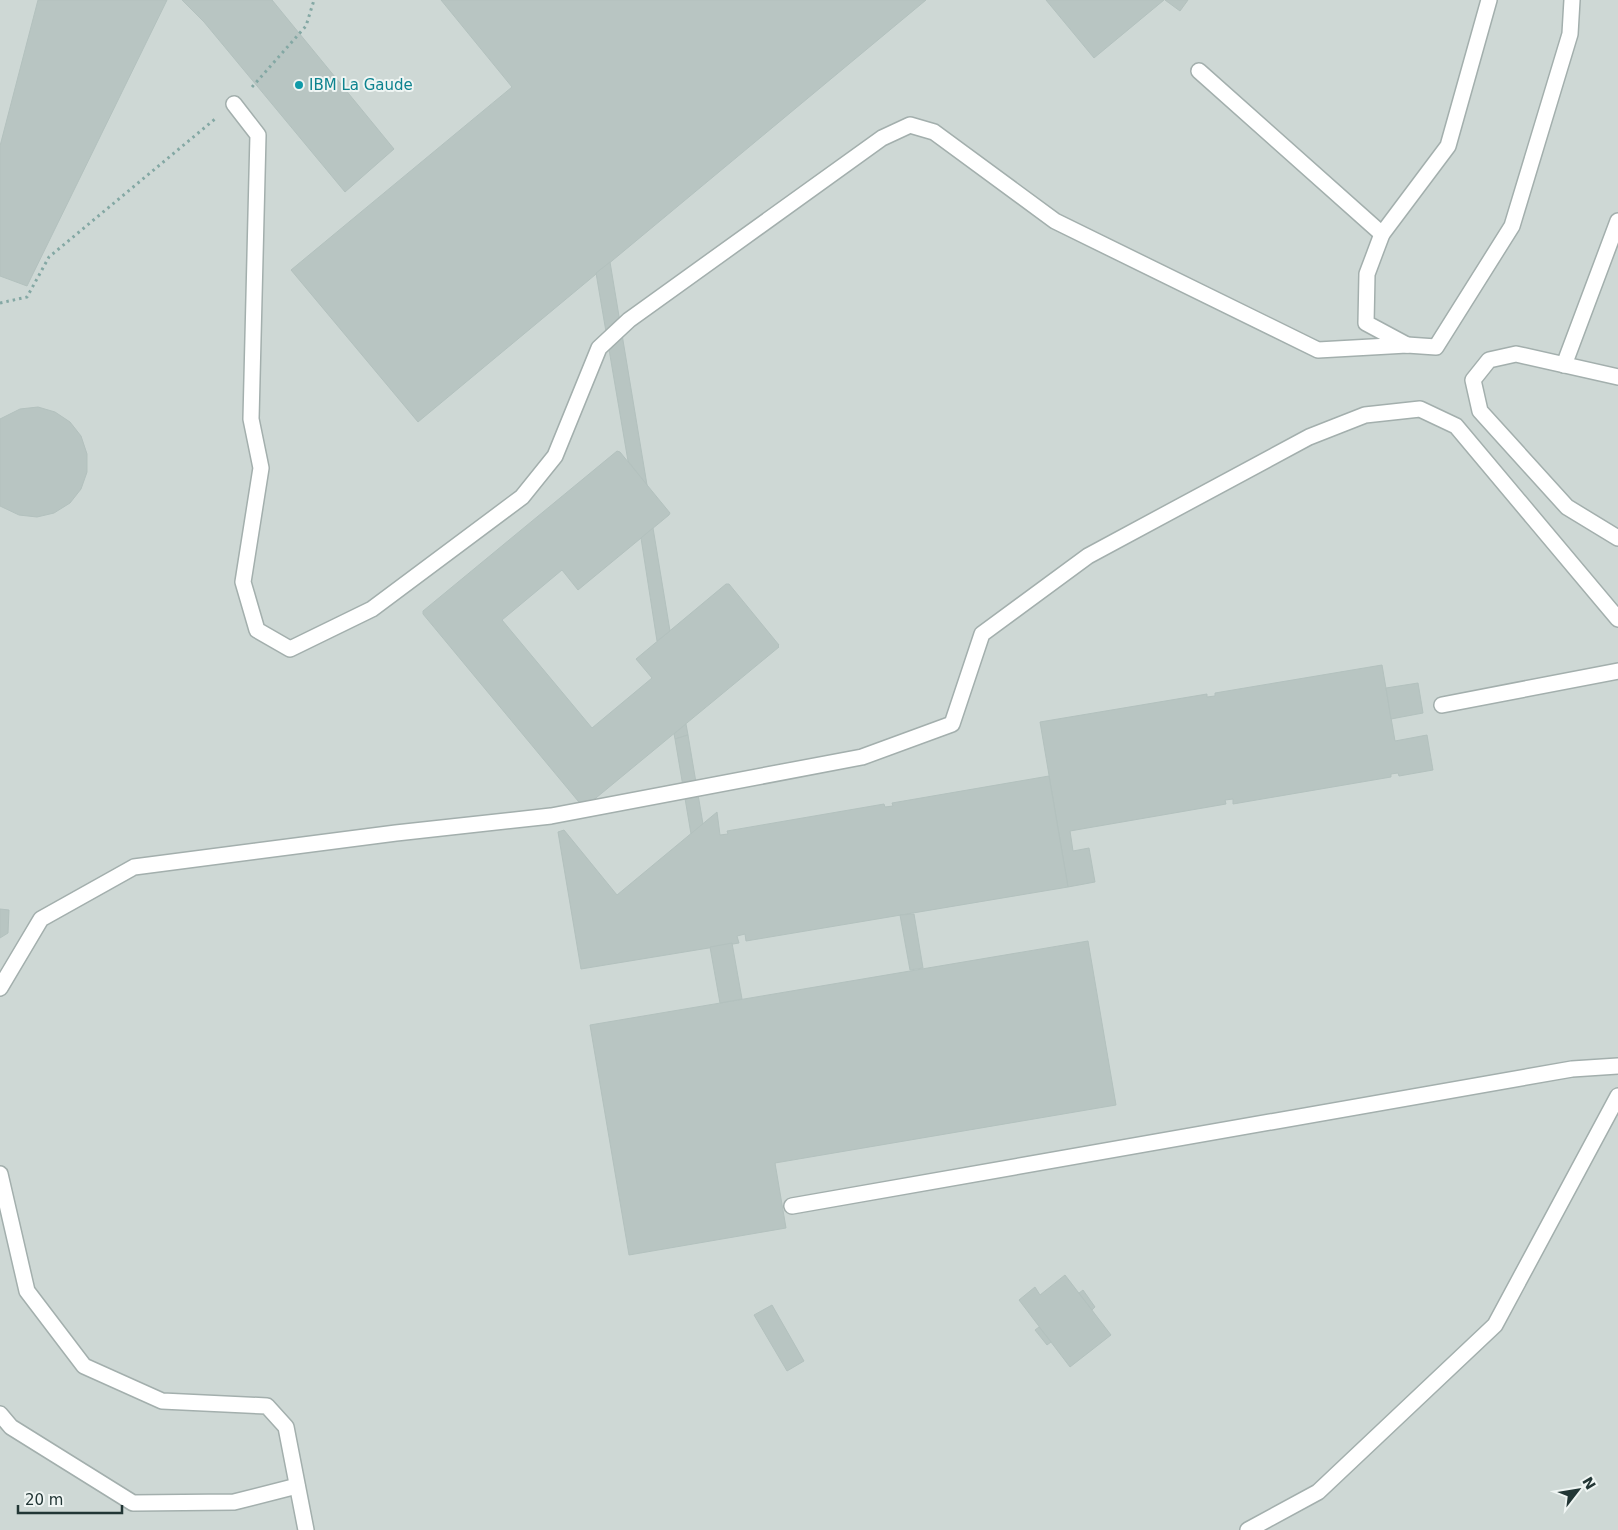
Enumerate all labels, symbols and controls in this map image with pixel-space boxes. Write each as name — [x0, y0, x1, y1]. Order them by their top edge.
place label: IBM La Gaude — [309, 76, 413, 94]
marker: IBM La Gaude — [293, 79, 305, 91]
north arrow — [1553, 1465, 1603, 1515]
text: N — [1579, 1474, 1599, 1492]
scale bar — [18, 1482, 121, 1514]
text: 20 m — [25, 1491, 63, 1509]

